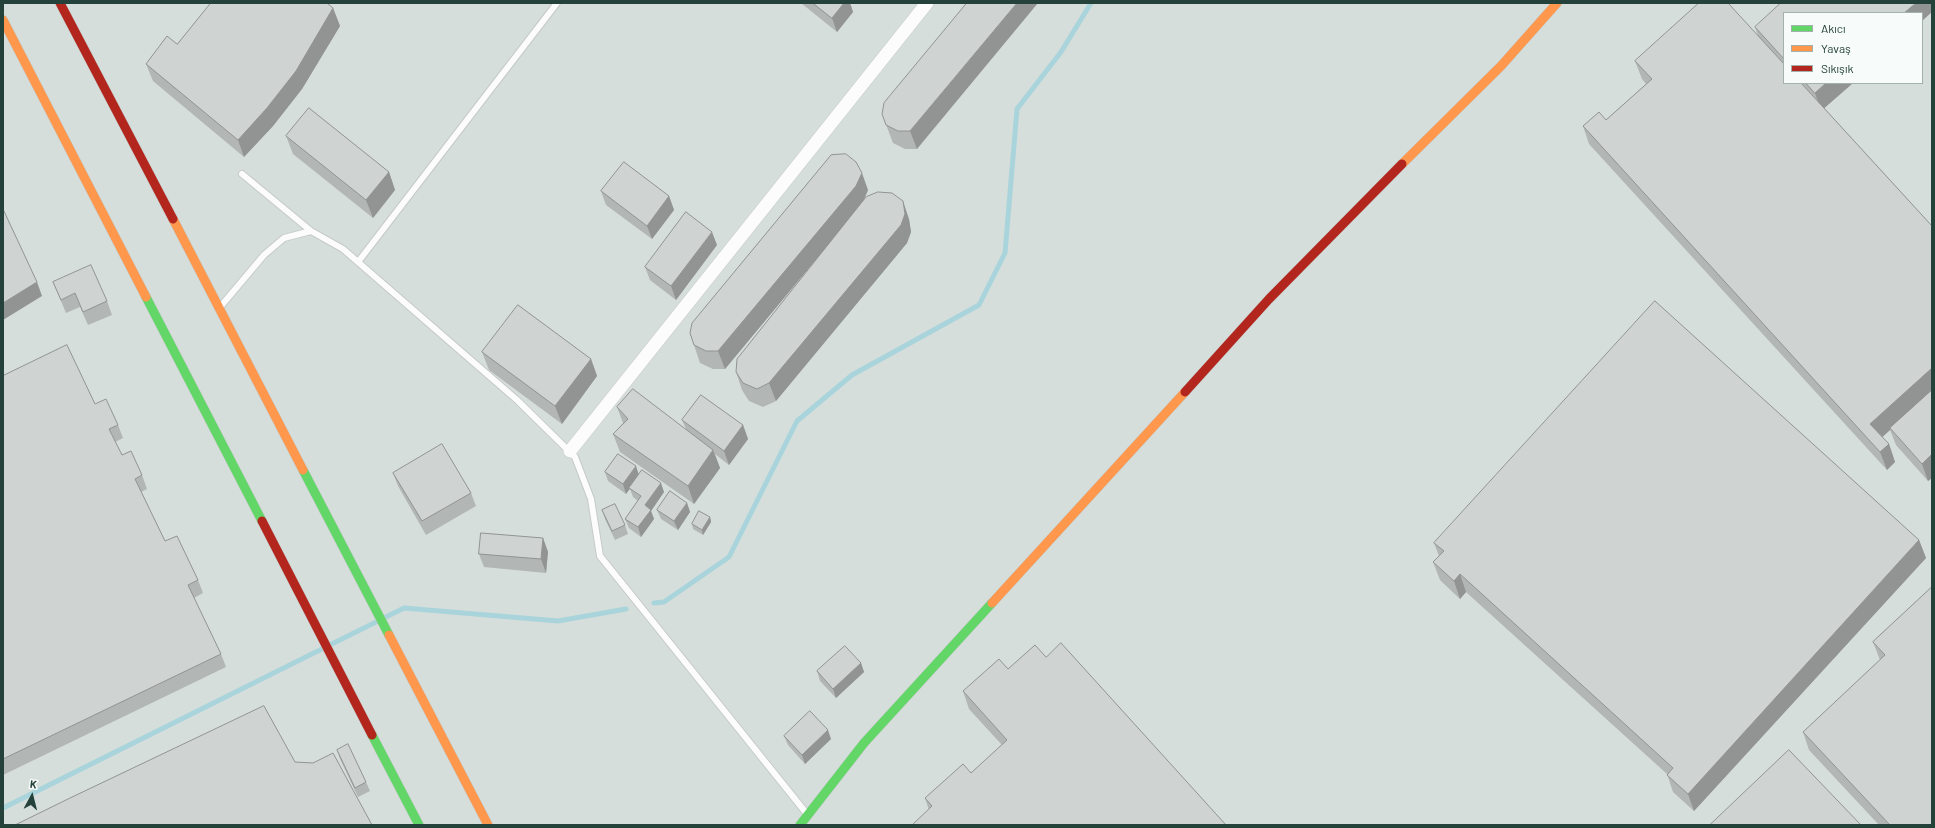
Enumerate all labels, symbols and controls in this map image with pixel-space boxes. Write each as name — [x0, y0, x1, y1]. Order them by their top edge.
legend — [1783, 12, 1923, 84]
text: Akıcı — [1821, 21, 1846, 35]
text: Yavaş — [1821, 41, 1851, 55]
text: Sıkışık — [1821, 61, 1853, 75]
north arrow — [12, 776, 52, 816]
text: K — [29, 777, 38, 790]

